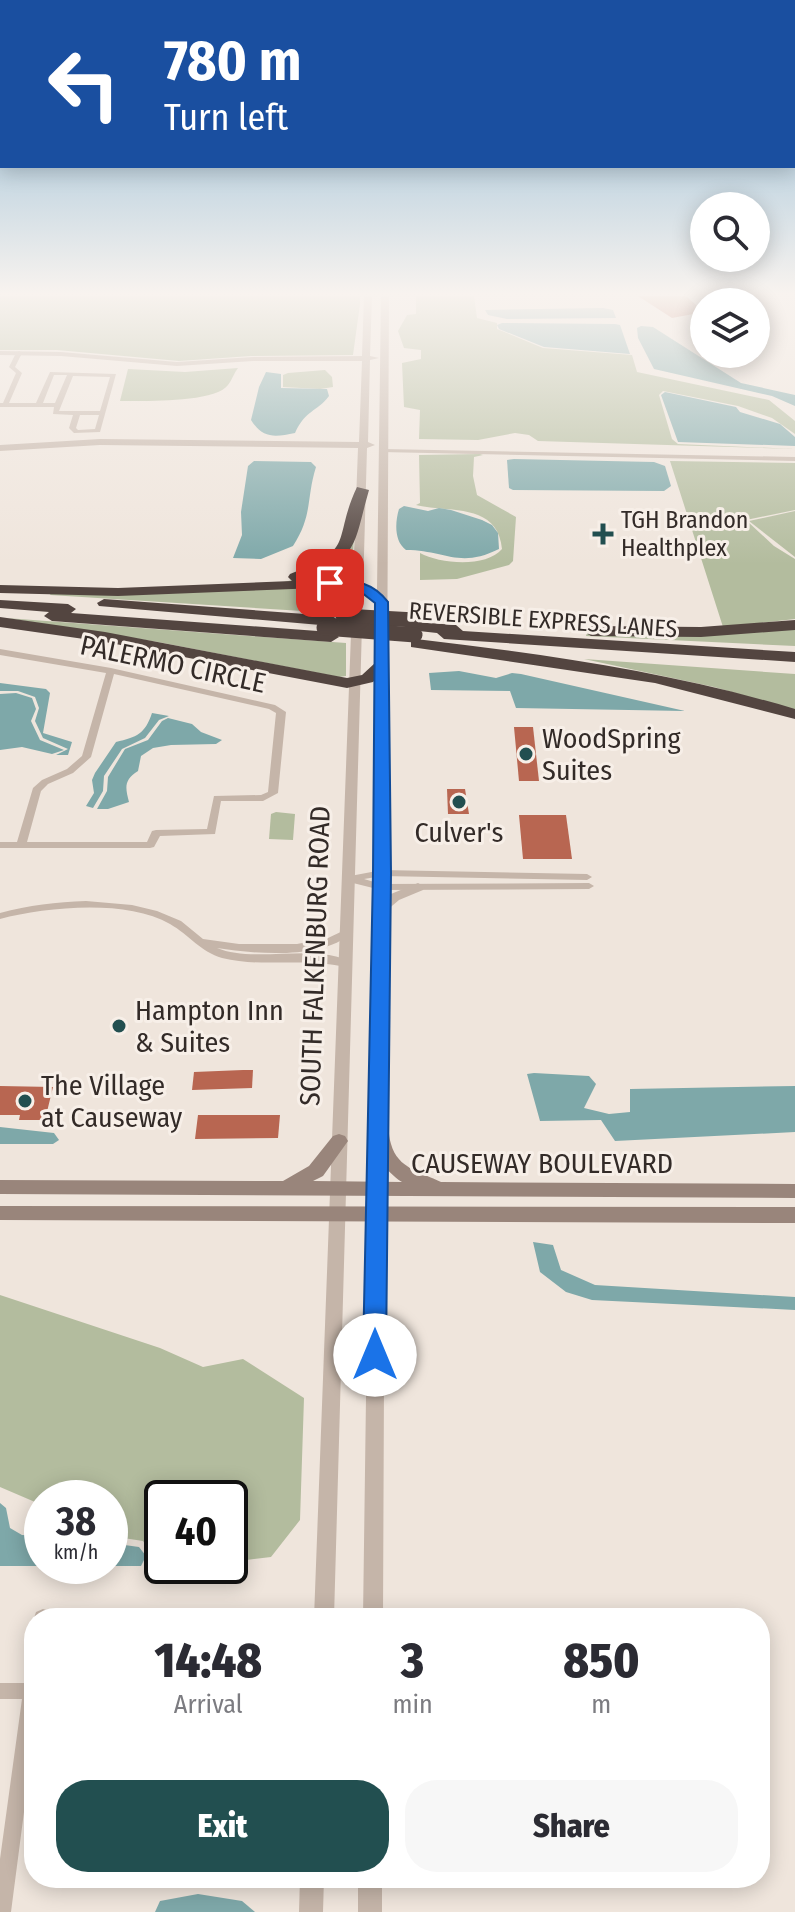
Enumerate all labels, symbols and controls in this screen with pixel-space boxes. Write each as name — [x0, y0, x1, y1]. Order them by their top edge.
text: 780 m — [164, 28, 302, 95]
icon: left — [32, 32, 136, 136]
text: Turn left — [164, 96, 288, 140]
map controls — [690, 192, 770, 368]
button: search — [690, 192, 770, 272]
button: layers — [690, 288, 770, 368]
place label: TGH Brandon Healthplex — [621, 506, 749, 562]
marker: TGH Brandon Healthplex — [592, 523, 614, 545]
pin — [296, 549, 364, 617]
icon: arrive — [308, 561, 352, 605]
street label: REVERSIBLE EXPRESS LANES — [408, 597, 678, 643]
street label: PALERMO CIRCLE — [77, 628, 269, 700]
place label: WoodSpring Suites — [542, 722, 682, 787]
marker: WoodSpring Suites — [517, 745, 535, 763]
marker: Culver's — [450, 793, 468, 811]
street label: SOUTH FALKENBURG ROAD — [293, 805, 337, 1107]
place label: Culver's — [415, 816, 503, 849]
place label: Hampton Inn & Suites — [135, 994, 284, 1059]
marker: Hampton Inn & Suites — [110, 1017, 128, 1035]
place label: The Village at Causeway — [41, 1069, 183, 1134]
marker: The Village at Causeway — [16, 1092, 34, 1110]
street label: CAUSEWAY BOULEVARD — [411, 1147, 673, 1180]
position arrow — [333, 1313, 417, 1397]
speed limit sign: 40 — [144, 1480, 248, 1584]
text: 38 — [56, 1498, 96, 1546]
text: km/h — [54, 1540, 98, 1564]
text: 14:48 — [154, 1632, 262, 1690]
text: 3 — [401, 1632, 424, 1690]
text: 850 — [563, 1632, 640, 1690]
text: Arrival — [174, 1689, 243, 1720]
text: min — [393, 1689, 433, 1720]
text: m — [591, 1689, 611, 1720]
button: Exit — [56, 1780, 389, 1872]
button: Share — [405, 1780, 738, 1872]

